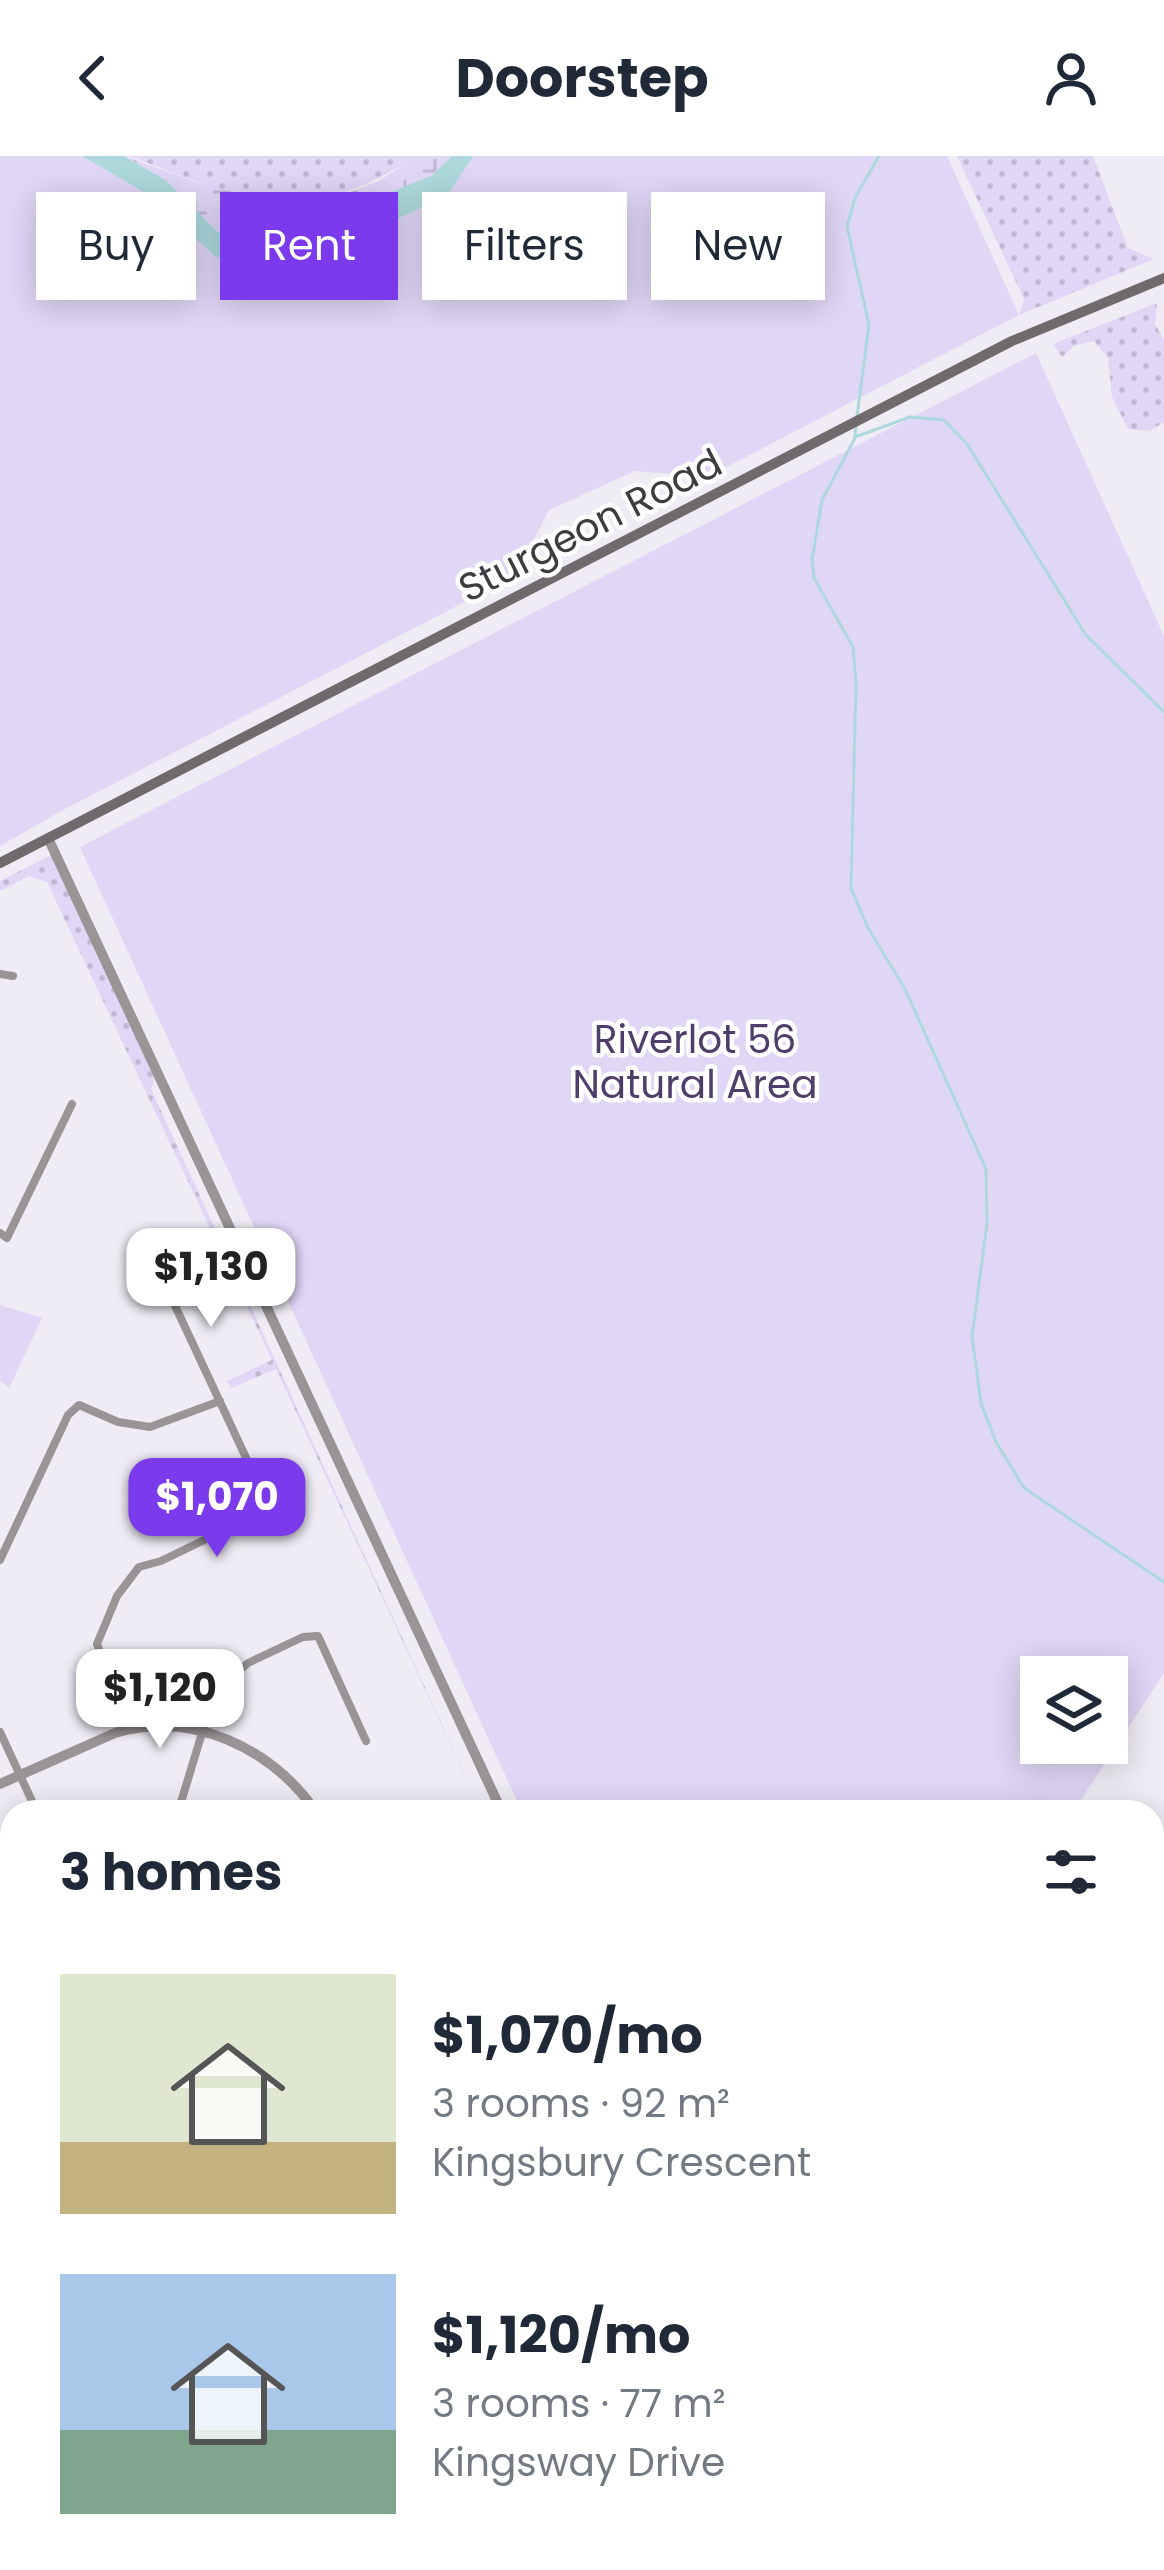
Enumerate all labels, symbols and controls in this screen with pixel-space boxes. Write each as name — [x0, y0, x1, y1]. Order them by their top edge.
text: Doorstep — [455, 40, 709, 116]
icon: back — [60, 45, 126, 111]
icon: person — [1038, 45, 1104, 111]
chip: Buy — [36, 192, 196, 300]
chip: Rent — [220, 192, 398, 300]
chip: Filters — [422, 192, 627, 300]
chip: New — [651, 192, 825, 300]
street label: Sturgeon Road — [449, 435, 731, 616]
park label: Riverlot 56 Natural Area — [572, 1012, 818, 1112]
pin: $1,130 — [113, 1228, 309, 1330]
text: $1,130 — [153, 1239, 269, 1294]
pin: $1,070 — [119, 1458, 315, 1560]
text: $1,070 — [155, 1469, 279, 1524]
pin: $1,120 — [62, 1649, 258, 1751]
map controls — [1020, 1656, 1128, 1764]
button: layers — [1020, 1656, 1128, 1764]
text: $1,120 — [103, 1660, 217, 1715]
text: 3 homes — [60, 1836, 282, 1908]
icon: filters — [1038, 1839, 1104, 1905]
text: $1,070/mo — [432, 1999, 703, 2071]
icon: home — [156, 2022, 300, 2166]
text: 3 rooms · 92 m² — [432, 2076, 730, 2131]
text: Kingsbury Crescent — [432, 2135, 811, 2190]
text: $1,120/mo — [432, 2299, 691, 2371]
icon: home — [156, 2322, 300, 2466]
text: 3 rooms · 77 m² — [432, 2376, 726, 2431]
text: Kingsway Drive — [432, 2435, 725, 2490]

